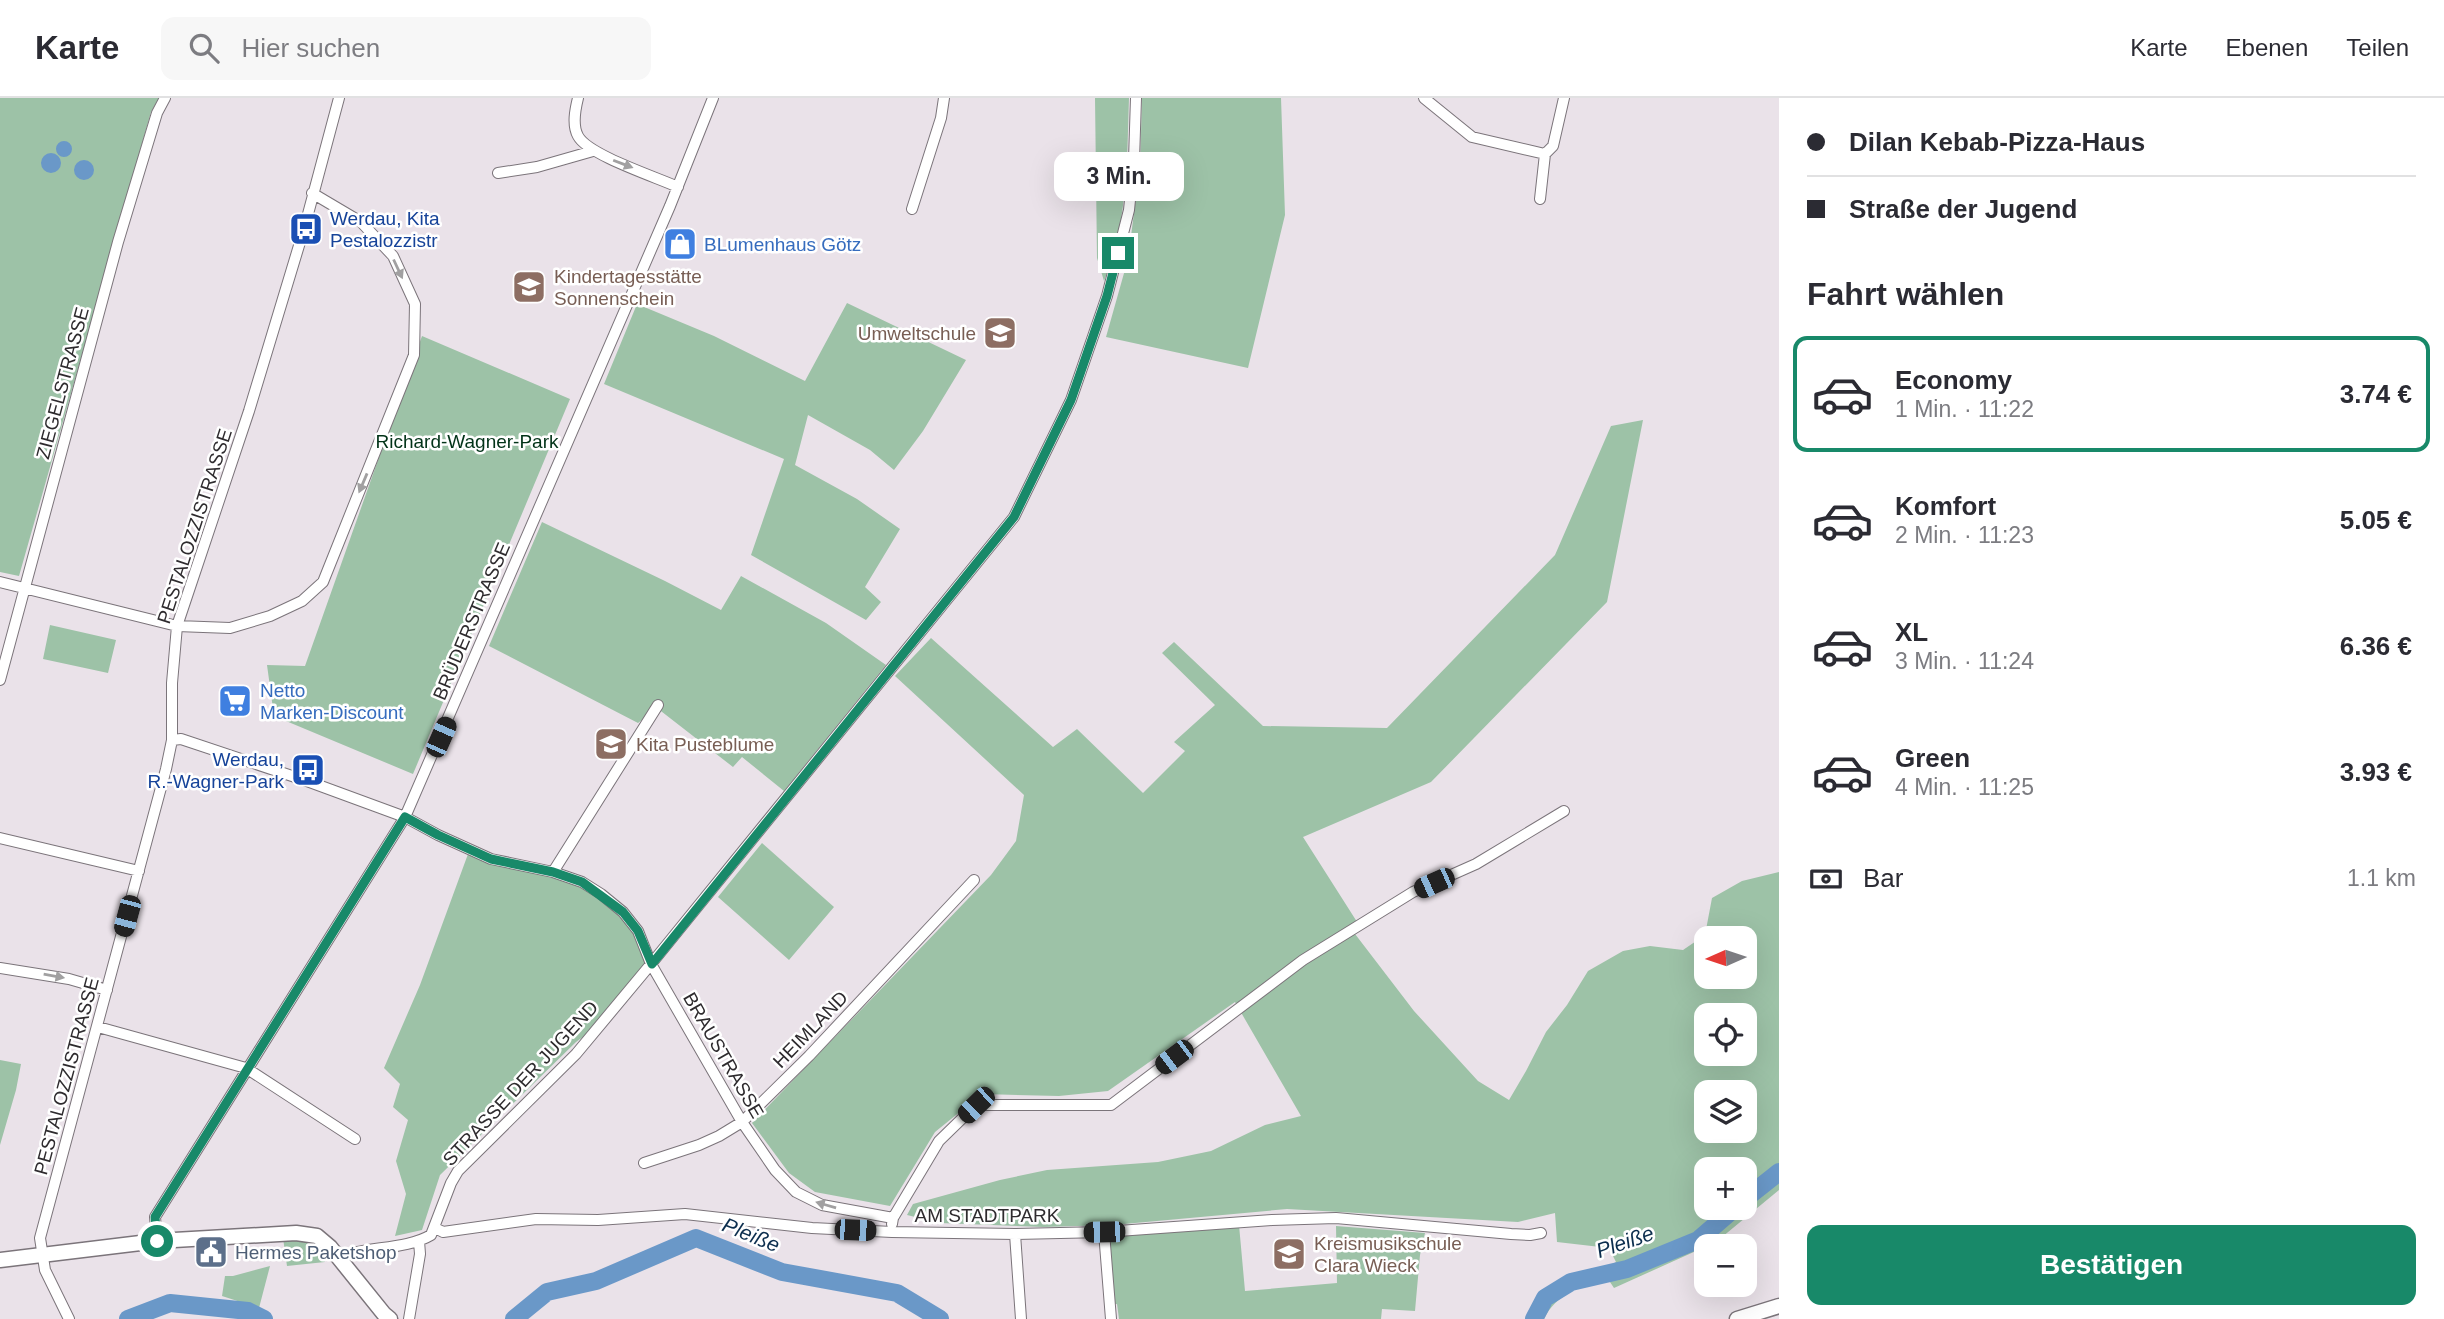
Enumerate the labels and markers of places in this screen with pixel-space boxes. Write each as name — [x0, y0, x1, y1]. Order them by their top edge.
place label: Werdau, Kita Pestalozzistr — [330, 208, 440, 251]
bus stop icon: Werdau, Kita Pestalozzistr — [287, 210, 325, 248]
shop icon: BLumenhaus Götz — [661, 225, 699, 263]
place label: BLumenhaus Götz — [704, 234, 861, 255]
place label: Kindertagesstätte Sonnenschein — [554, 266, 702, 309]
school or university icon: Kindertagesstätte Sonnenschein — [510, 268, 548, 306]
school or university icon: Umweltschule — [981, 314, 1019, 352]
place label: Umweltschule — [858, 323, 976, 344]
place label: Netto Marken-Discount — [260, 680, 404, 723]
supermarket icon: Netto Marken-Discount — [216, 682, 254, 720]
school or university icon: Kita Pusteblume — [592, 725, 630, 763]
place label: Kita Pusteblume — [636, 734, 774, 755]
place label: Werdau, R.-Wagner-Park — [147, 749, 284, 792]
bus stop icon: Werdau, R.-Wagner-Park — [289, 751, 327, 789]
public building icon: Hermes Paketshop — [192, 1233, 230, 1271]
place label: Kreismusikschule Clara Wieck — [1314, 1233, 1462, 1276]
school or university icon: Kreismusikschule Clara Wieck — [1270, 1235, 1308, 1273]
place label: Hermes Paketshop — [235, 1242, 397, 1263]

